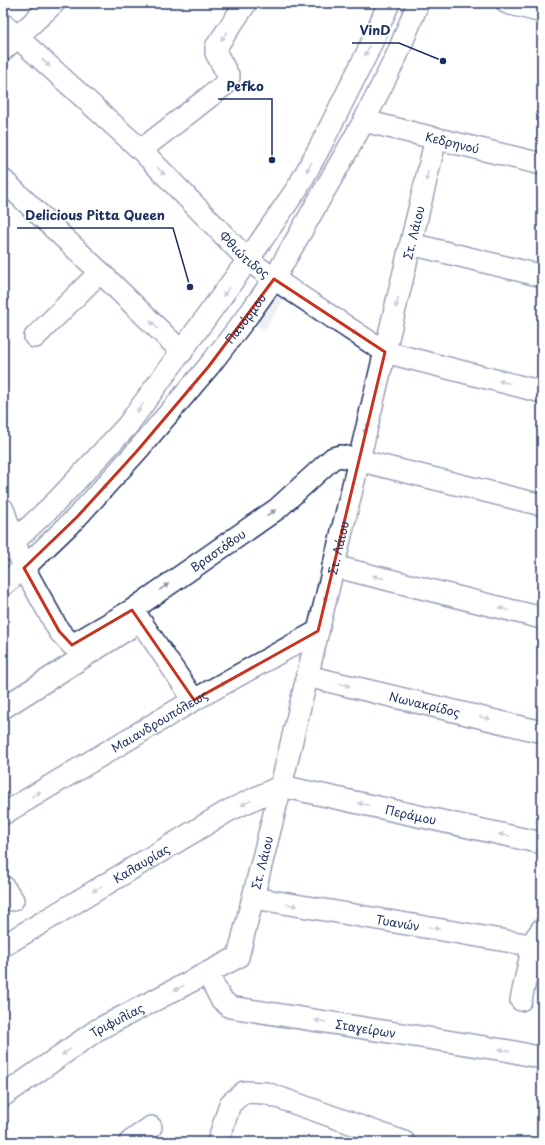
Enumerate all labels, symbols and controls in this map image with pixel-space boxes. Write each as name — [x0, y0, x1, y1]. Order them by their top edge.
callout: VinD — [352, 18, 399, 43]
text: VinD — [359, 20, 391, 39]
one-way arrow — [220, 30, 228, 41]
one-way arrow — [364, 46, 370, 58]
one-way arrow — [41, 58, 51, 68]
callout: Pefko — [218, 74, 272, 99]
text: Pefko — [226, 76, 264, 95]
street label: Κεδρηνού — [424, 127, 481, 158]
one-way arrow — [305, 161, 312, 173]
one-way arrow — [156, 166, 166, 176]
one-way arrow — [423, 170, 429, 182]
callout: Delicious Pitta Queen — [17, 203, 173, 228]
street label: Στ. Λάιου — [398, 204, 429, 261]
text: Delicious Pitta Queen — [25, 205, 165, 224]
street label: Φθιώτιδος — [215, 227, 273, 282]
one-way arrow — [222, 287, 230, 297]
street label: Πανόρμου — [220, 290, 270, 347]
one-way arrow — [393, 296, 399, 309]
one-way arrow — [149, 320, 159, 330]
one-way arrow — [351, 329, 361, 337]
one-way arrow — [498, 379, 510, 385]
one-way arrow — [184, 384, 193, 395]
one-way arrow — [137, 403, 145, 413]
one-way arrow — [363, 423, 369, 435]
one-way arrow — [99, 483, 108, 493]
one-way arrow — [266, 509, 276, 517]
street label: Στ. Λάιου — [323, 519, 353, 576]
street label: Βραστόβου — [187, 525, 249, 576]
one-way arrow — [372, 574, 384, 580]
one-way arrow — [159, 583, 170, 591]
one-way arrow — [323, 590, 329, 602]
one-way arrow — [498, 605, 510, 611]
one-way arrow — [215, 682, 227, 689]
one-way arrow — [339, 682, 351, 688]
street label: Μαιανδρουπόλεως — [108, 685, 211, 757]
street label: Νωνακρίδος — [387, 687, 462, 721]
one-way arrow — [479, 716, 491, 722]
one-way arrow — [31, 790, 41, 798]
one-way arrow — [240, 800, 251, 806]
one-way arrow — [357, 800, 369, 806]
street label: Περάμου — [384, 800, 438, 829]
one-way arrow — [498, 831, 510, 837]
street label: Στ. Λάιου — [246, 834, 277, 891]
street label: Καλαυρίας — [109, 839, 173, 887]
one-way arrow — [92, 885, 102, 893]
one-way arrow — [286, 902, 298, 908]
street label: Τυανών — [375, 910, 421, 935]
one-way arrow — [428, 926, 440, 932]
one-way arrow — [173, 985, 185, 991]
street label: Τριφυλίας — [86, 998, 147, 1041]
street label: Σταγείρων — [334, 1015, 397, 1042]
one-way arrow — [314, 1018, 326, 1024]
one-way arrow — [498, 1047, 510, 1053]
one-way arrow — [61, 1048, 71, 1056]

